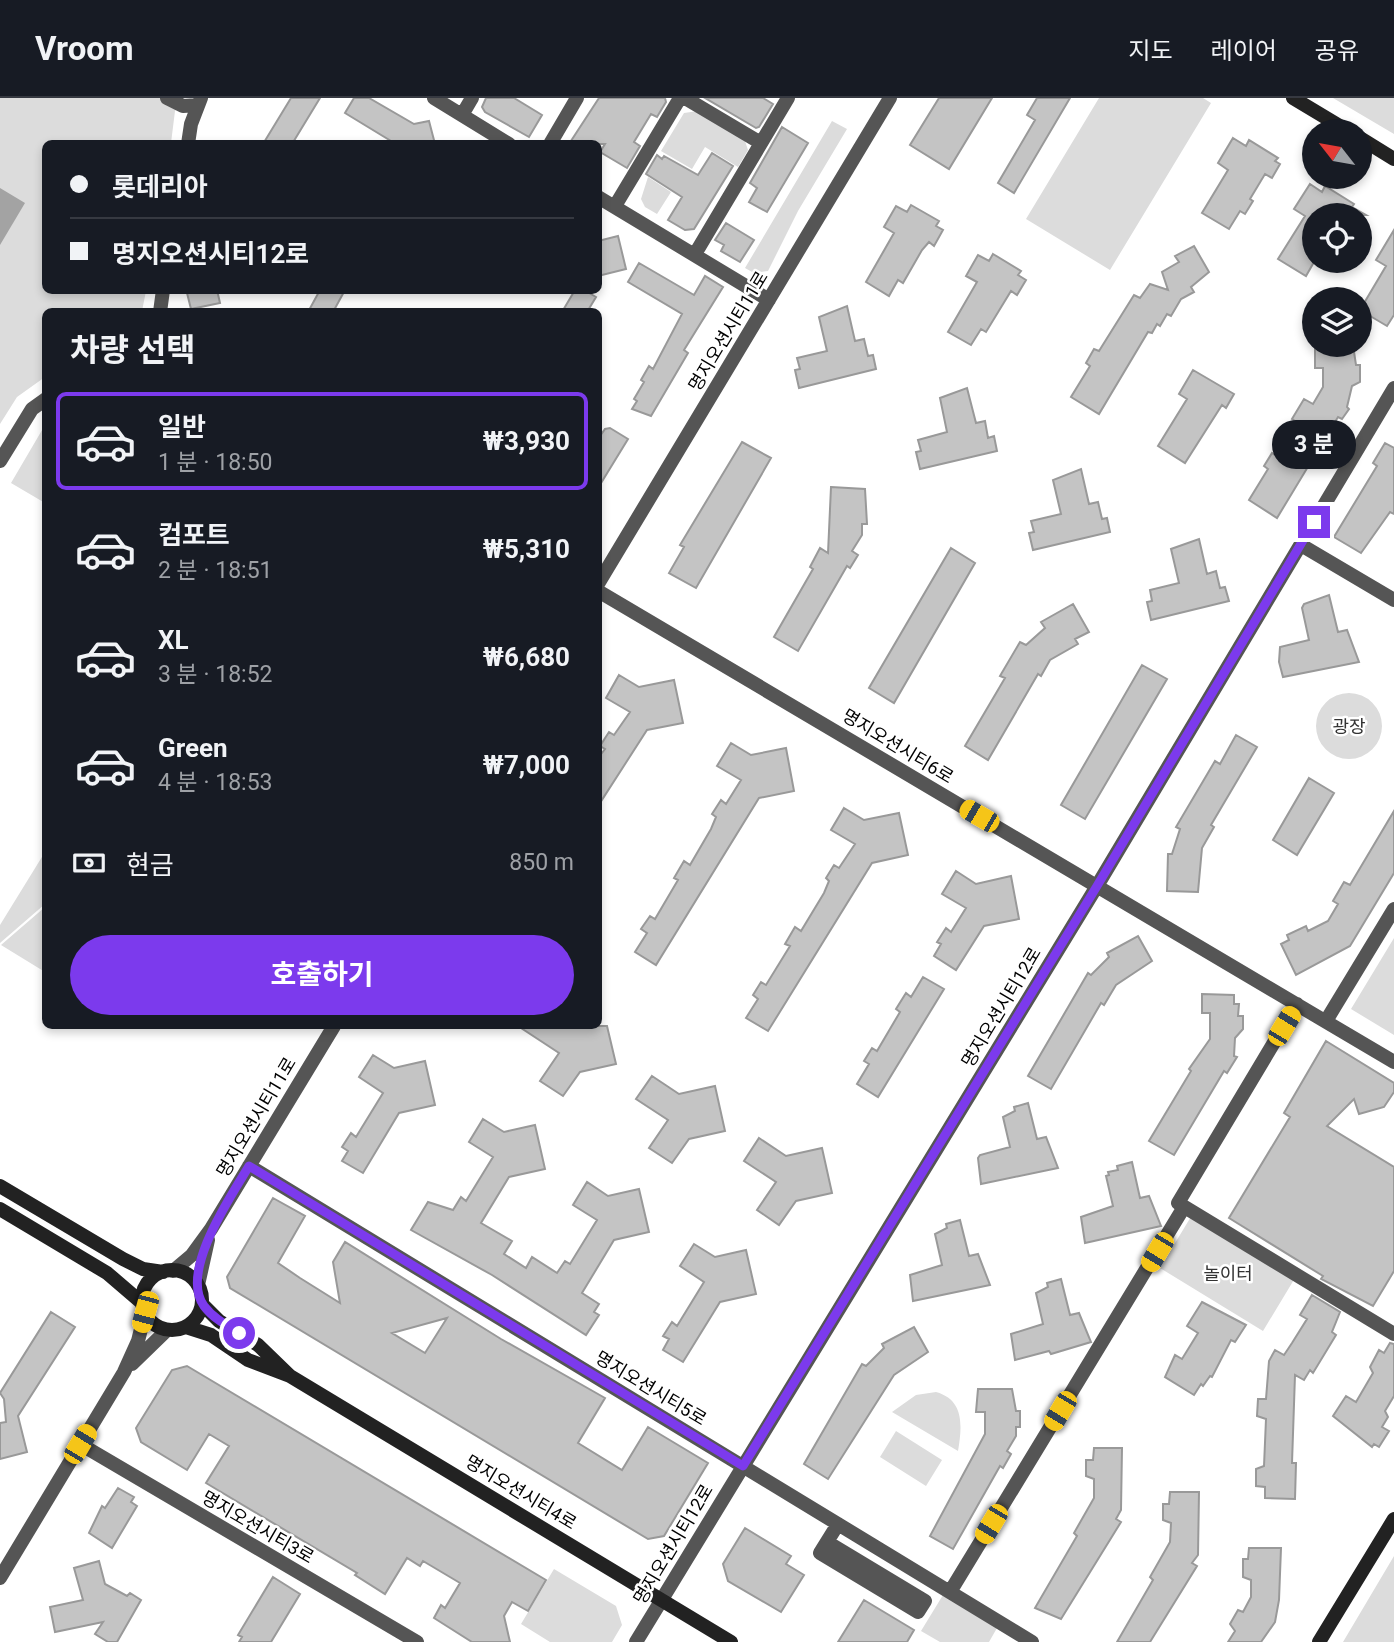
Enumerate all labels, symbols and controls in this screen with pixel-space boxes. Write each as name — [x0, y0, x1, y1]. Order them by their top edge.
text: Vroom — [35, 29, 134, 68]
text: 지도 — [1128, 37, 1173, 65]
text: 레이어 — [1211, 37, 1277, 65]
text: 공유 — [1315, 37, 1359, 65]
north arrow — [1302, 119, 1372, 189]
map controls — [1302, 119, 1372, 357]
text: 롯데리아 — [112, 172, 208, 202]
button: locate — [1302, 203, 1372, 273]
text: 명지오션시티12로 — [112, 239, 309, 269]
street label: 명지오션시티11로 — [684, 267, 772, 395]
button: layers — [1302, 287, 1372, 357]
text: 차량 선택 — [70, 331, 196, 369]
icon: car — [74, 410, 137, 473]
text: 일반 — [158, 412, 206, 442]
callout: 3 분 — [1272, 420, 1356, 470]
text: ₩3,930 — [483, 426, 570, 456]
text: 3 분 — [1294, 431, 1334, 458]
text: 1 분 · 18:50 — [158, 449, 273, 476]
route end — [1298, 506, 1330, 538]
icon: car — [74, 518, 137, 581]
text: 컴포트 — [158, 520, 230, 550]
text: ₩5,310 — [483, 534, 570, 564]
text: 2 분 · 18:51 — [158, 557, 273, 584]
text: XL — [158, 625, 189, 655]
icon: car — [74, 626, 137, 689]
text: ₩6,680 — [483, 642, 570, 672]
text: 3 분 · 18:52 — [158, 661, 273, 688]
street label: 명지오션시티6로 — [839, 705, 957, 787]
park label: 광장 — [1332, 716, 1366, 737]
text: Green — [158, 733, 228, 763]
icon: car — [74, 734, 137, 797]
text: ₩7,000 — [483, 750, 570, 780]
text: 4 분 · 18:53 — [158, 769, 273, 796]
car — [956, 796, 1003, 836]
icon: cash — [70, 844, 108, 882]
text: 850 m — [509, 849, 574, 876]
text: 현금 — [126, 850, 174, 880]
button: 호출하기 — [70, 935, 574, 1015]
street label: 명지오션시티12로 — [957, 943, 1045, 1071]
car — [1265, 1003, 1304, 1049]
street label: 명지오션시티11로 — [212, 1053, 300, 1181]
car — [1138, 1229, 1177, 1275]
park label: 놀이터 — [1203, 1263, 1253, 1284]
car — [130, 1289, 161, 1335]
route start — [223, 1317, 255, 1349]
street label: 명지오션시티5로 — [592, 1347, 710, 1429]
car — [1041, 1388, 1080, 1434]
car — [61, 1421, 100, 1467]
street label: 명지오션시티4로 — [462, 1451, 580, 1533]
street label: 명지오션시티12로 — [629, 1480, 717, 1608]
street label: 명지오션시티3로 — [198, 1486, 318, 1568]
car — [972, 1501, 1011, 1547]

